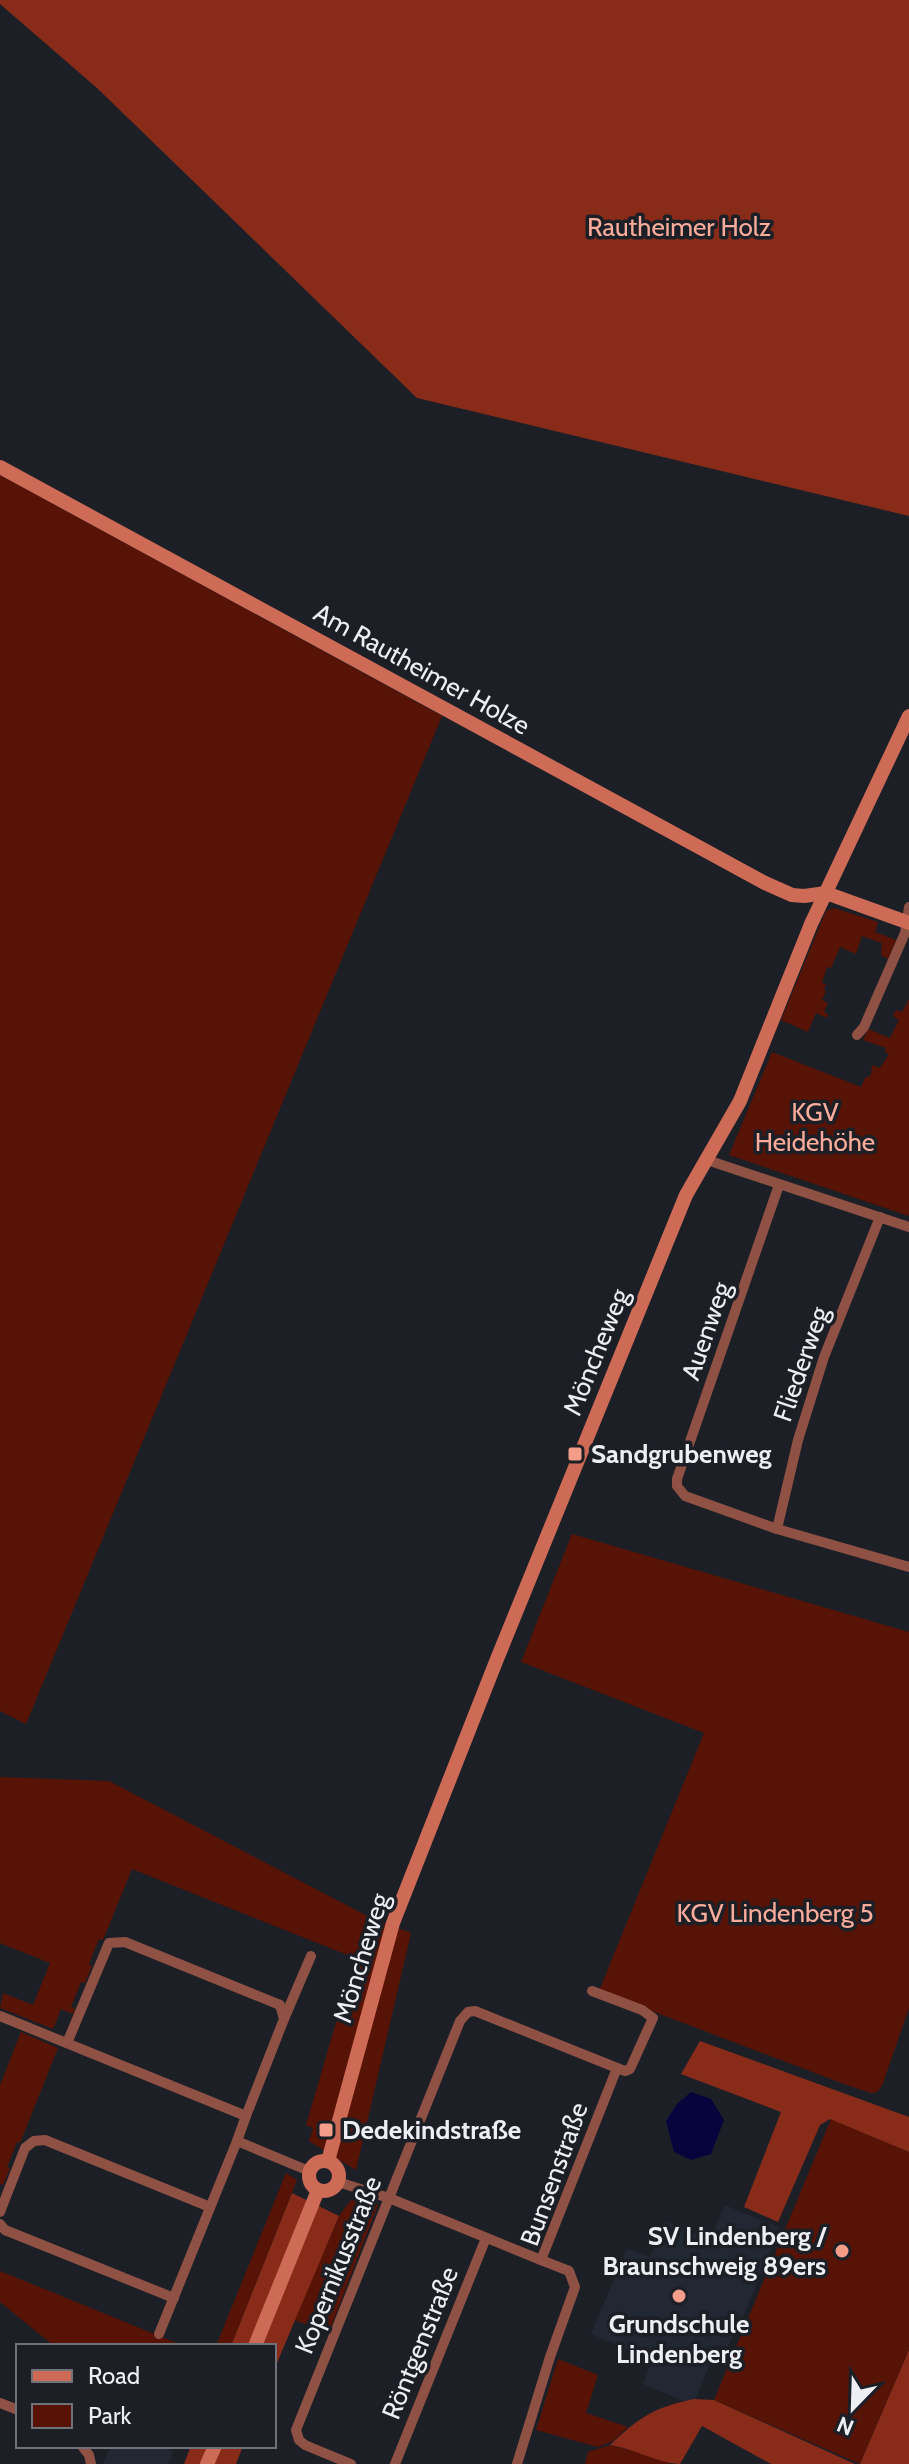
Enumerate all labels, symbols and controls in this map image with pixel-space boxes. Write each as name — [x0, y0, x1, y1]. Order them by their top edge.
park label: Rautheimer Holz — [587, 211, 771, 243]
street label: Am Rautheimer Holze — [308, 596, 536, 742]
park label: KGV Heidehöhe — [755, 1096, 875, 1158]
street label: Auenweg — [674, 1277, 738, 1384]
street label: Möncheweg — [556, 1283, 636, 1420]
street label: Fliederweg — [766, 1301, 836, 1426]
place label: Sandgrubenweg — [591, 1438, 772, 1470]
marker: Sandgrubenweg — [566, 1445, 584, 1463]
street label: Möncheweg — [326, 1888, 396, 2027]
park label: KGV Lindenberg 5 — [676, 1897, 874, 1929]
street label: Bunsenstraße — [513, 2098, 595, 2250]
place label: Dedekindstraße — [342, 2114, 521, 2146]
marker: Dedekindstraße — [317, 2121, 335, 2139]
street label: Kopernikusstraße — [288, 2172, 388, 2358]
place label: SV Lindenberg / Braunschweig 89ers — [603, 2220, 828, 2282]
marker: SV Lindenberg / Braunschweig 89ers — [833, 2242, 851, 2260]
street label: Röntgenstraße — [375, 2262, 465, 2424]
marker: Grundschule Lindenberg — [670, 2287, 688, 2305]
place label: Grundschule Lindenberg — [609, 2308, 749, 2370]
legend — [16, 2344, 276, 2448]
text: Road — [88, 2361, 140, 2390]
north arrow — [813, 2368, 893, 2448]
text: Park — [88, 2401, 131, 2430]
text: N — [833, 2410, 858, 2441]

